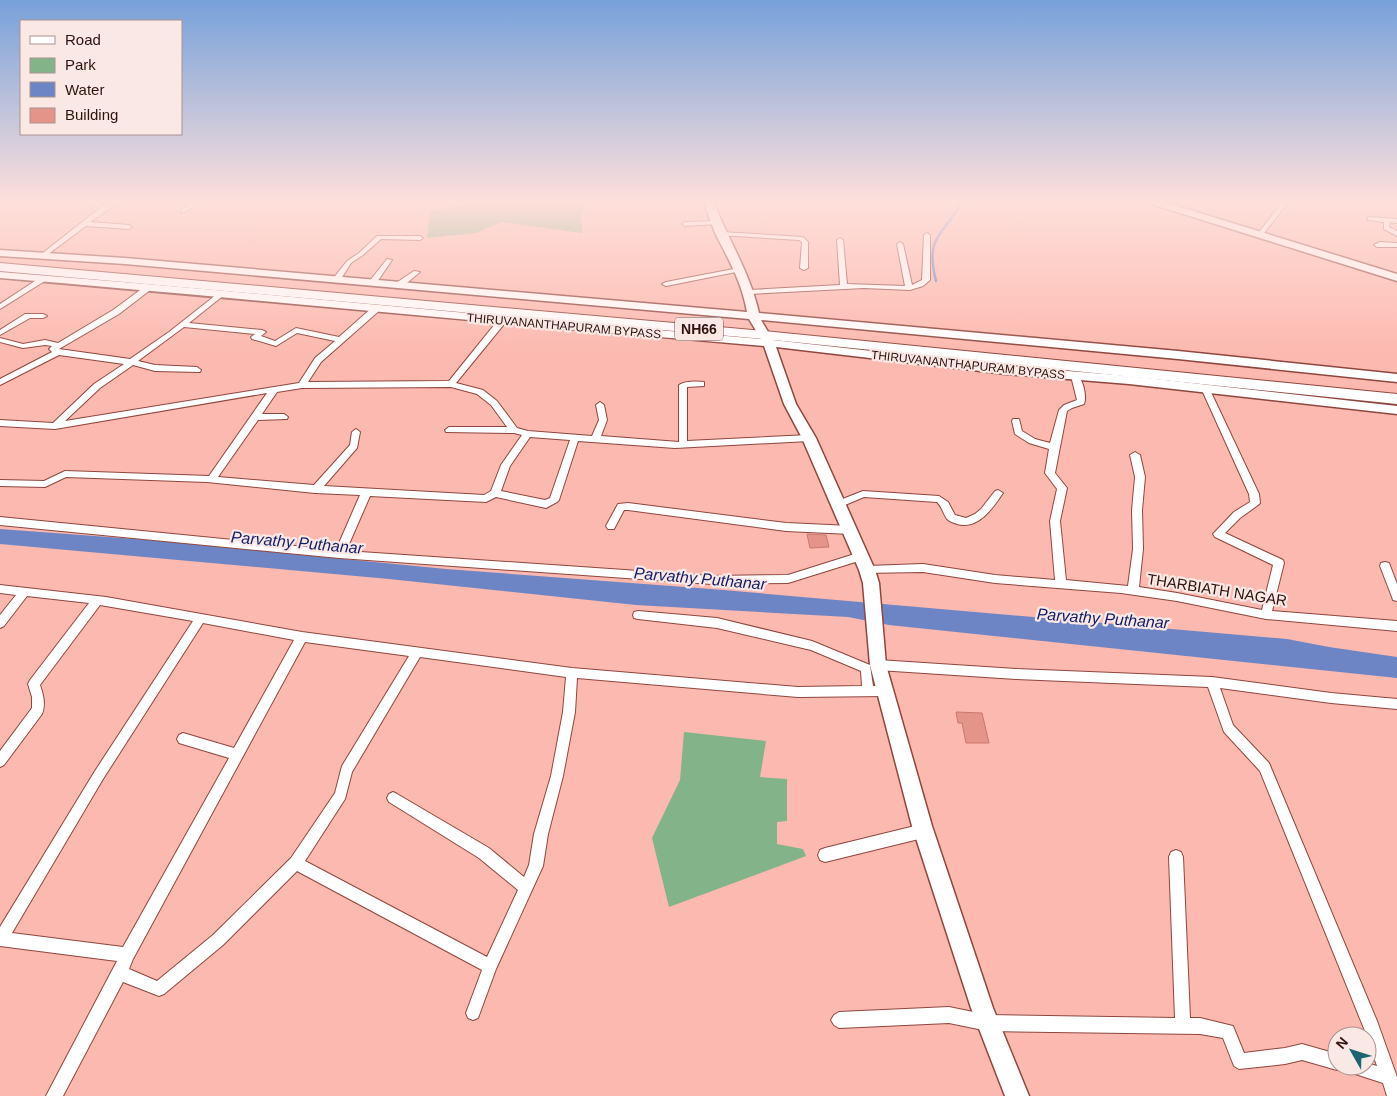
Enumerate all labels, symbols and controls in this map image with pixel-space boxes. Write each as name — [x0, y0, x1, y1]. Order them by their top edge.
legend — [20, 20, 182, 135]
text: Road — [65, 31, 101, 48]
text: Park — [65, 56, 96, 73]
text: Water — [65, 81, 104, 98]
text: Building — [65, 106, 118, 123]
street label: THIRUVANANTHAPURAM BYPASS — [466, 311, 662, 341]
road number: NH66 — [675, 318, 723, 340]
street label: THIRUVANANTHAPURAM BYPASS — [870, 348, 1066, 382]
water label: Parvathy Puthanar — [230, 528, 364, 557]
water label: Parvathy Puthanar — [633, 564, 767, 593]
street label: THARBIATH NAGAR — [1146, 570, 1288, 609]
water label: Parvathy Puthanar — [1036, 605, 1170, 632]
north arrow — [1327, 1026, 1377, 1076]
text: N — [1332, 1034, 1351, 1052]

